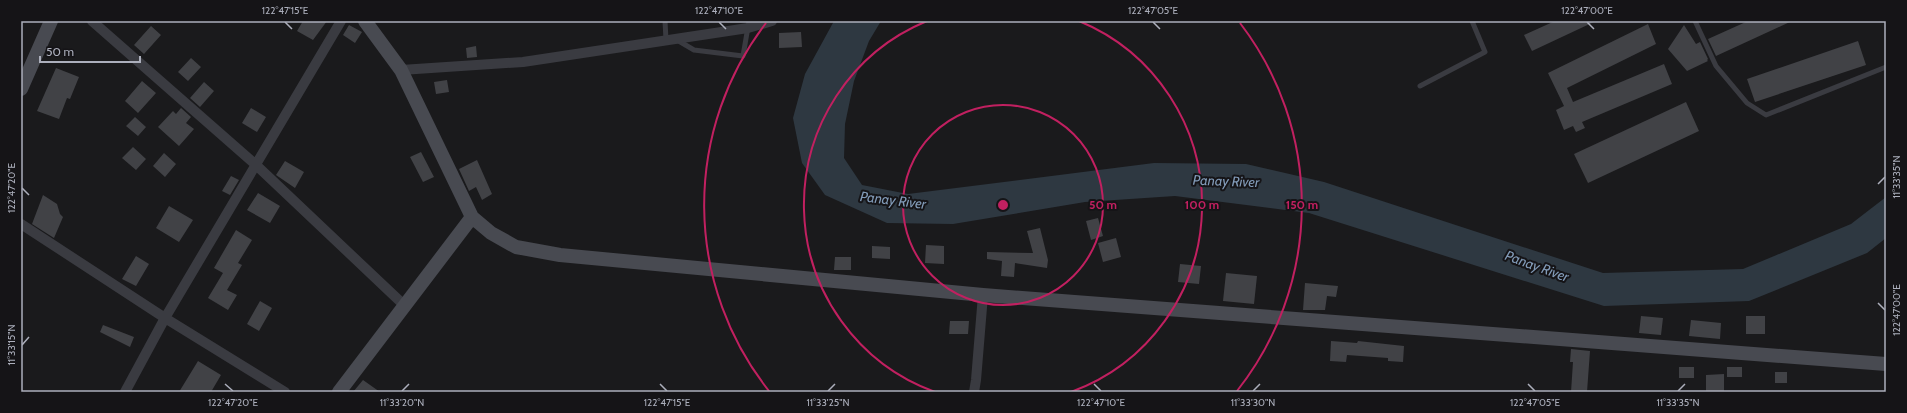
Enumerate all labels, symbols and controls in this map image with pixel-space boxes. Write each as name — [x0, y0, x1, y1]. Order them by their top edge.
text: 122°47'15"E — [262, 4, 309, 17]
text: 122°47'10"E — [695, 4, 743, 17]
text: 122°47'05"E — [1128, 4, 1178, 17]
text: 122°47'00"E — [1561, 4, 1613, 17]
scale bar — [40, 38, 140, 64]
text: 50 m — [46, 44, 74, 59]
text: 11°33'35"N — [1890, 155, 1903, 199]
text: 122°47'20"E — [5, 163, 18, 213]
water label: Panay River — [1192, 171, 1260, 191]
water label: Panay River — [859, 187, 928, 213]
text: 50 m — [1089, 197, 1117, 212]
text: 100 m — [1185, 197, 1219, 212]
text: 150 m — [1286, 197, 1318, 212]
centre of rings — [996, 198, 1010, 212]
water label: Panay River — [1503, 246, 1572, 286]
text: 122°47'00"E — [1890, 284, 1903, 336]
text: 11°33'15"N — [5, 325, 18, 365]
text: 122°47'20"E — [208, 396, 258, 409]
text: 11°33'20"N — [380, 396, 424, 409]
text: 122°47'15"E — [644, 396, 691, 409]
text: 11°33'25"N — [807, 396, 849, 409]
text: 122°47'10"E — [1077, 396, 1125, 409]
text: 11°33'30"N — [1231, 396, 1275, 409]
text: 122°47'05"E — [1510, 396, 1560, 409]
text: 11°33'35"N — [1656, 396, 1700, 409]

